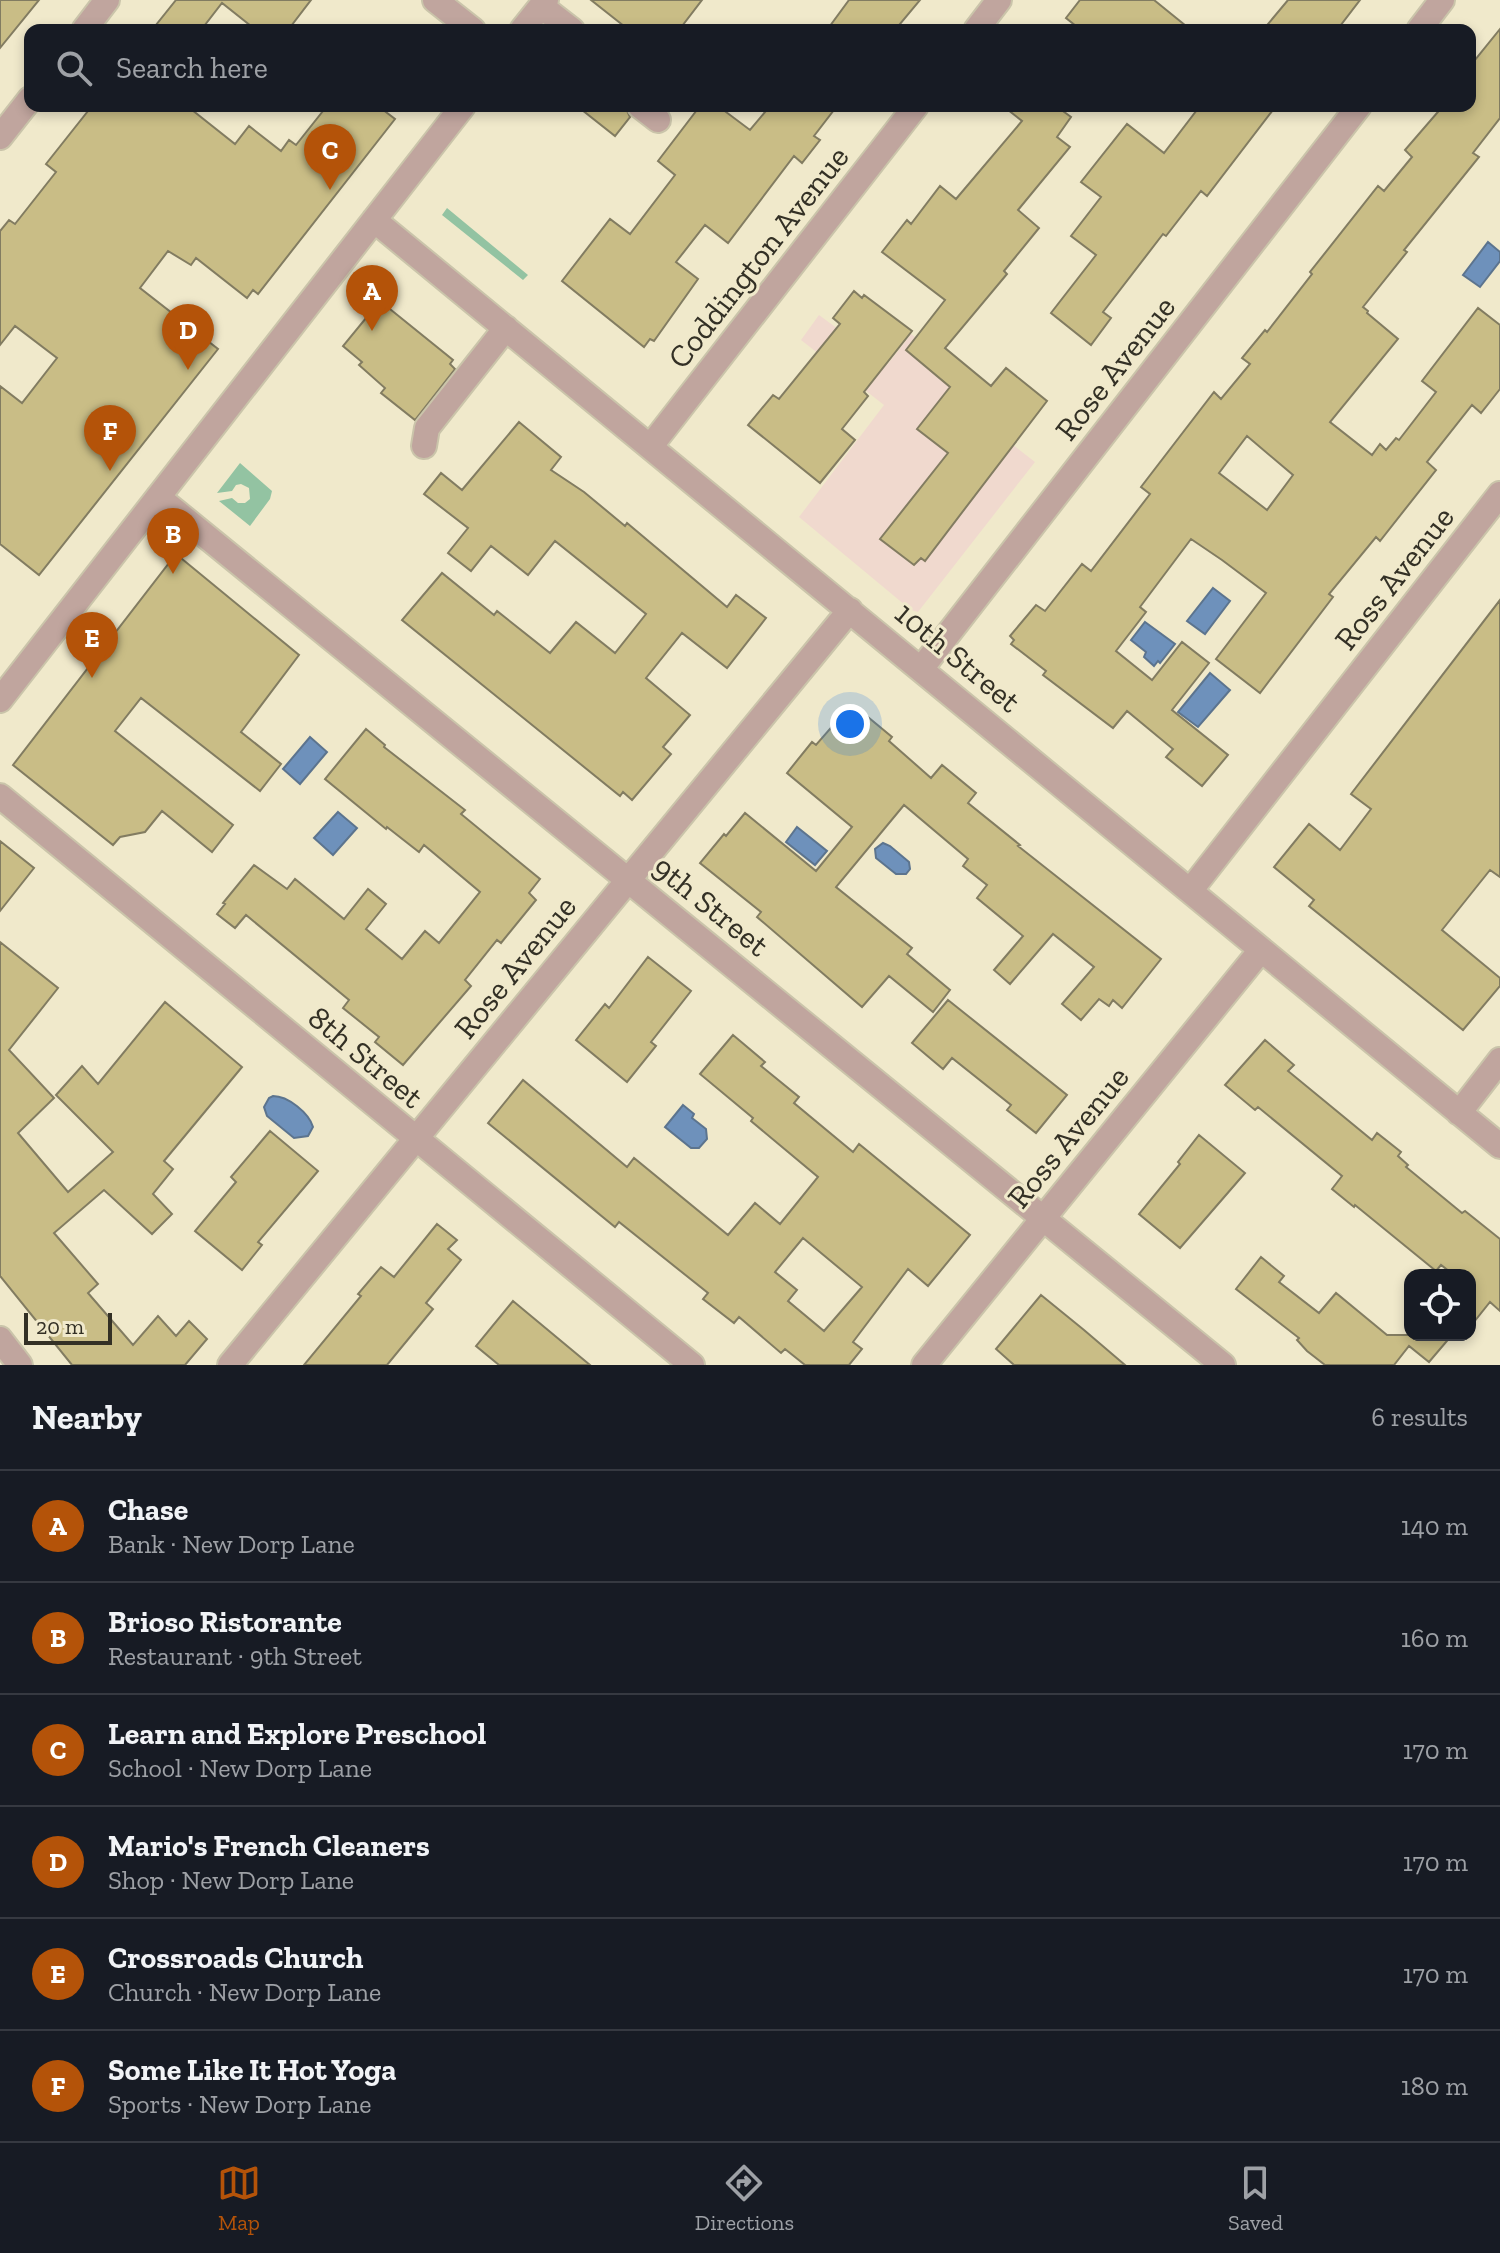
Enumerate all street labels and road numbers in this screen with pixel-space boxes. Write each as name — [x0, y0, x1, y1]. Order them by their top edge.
street label: Coddington Avenue — [659, 138, 857, 376]
street label: Rose Avenue — [1047, 288, 1183, 448]
street label: Ross Avenue — [1326, 499, 1462, 657]
street label: 10th Street — [888, 594, 1028, 720]
street label: 9th Street — [645, 848, 777, 964]
street label: Rose Avenue — [446, 888, 584, 1046]
street label: 8th Street — [301, 998, 431, 1116]
street label: Ross Avenue — [999, 1058, 1137, 1216]

